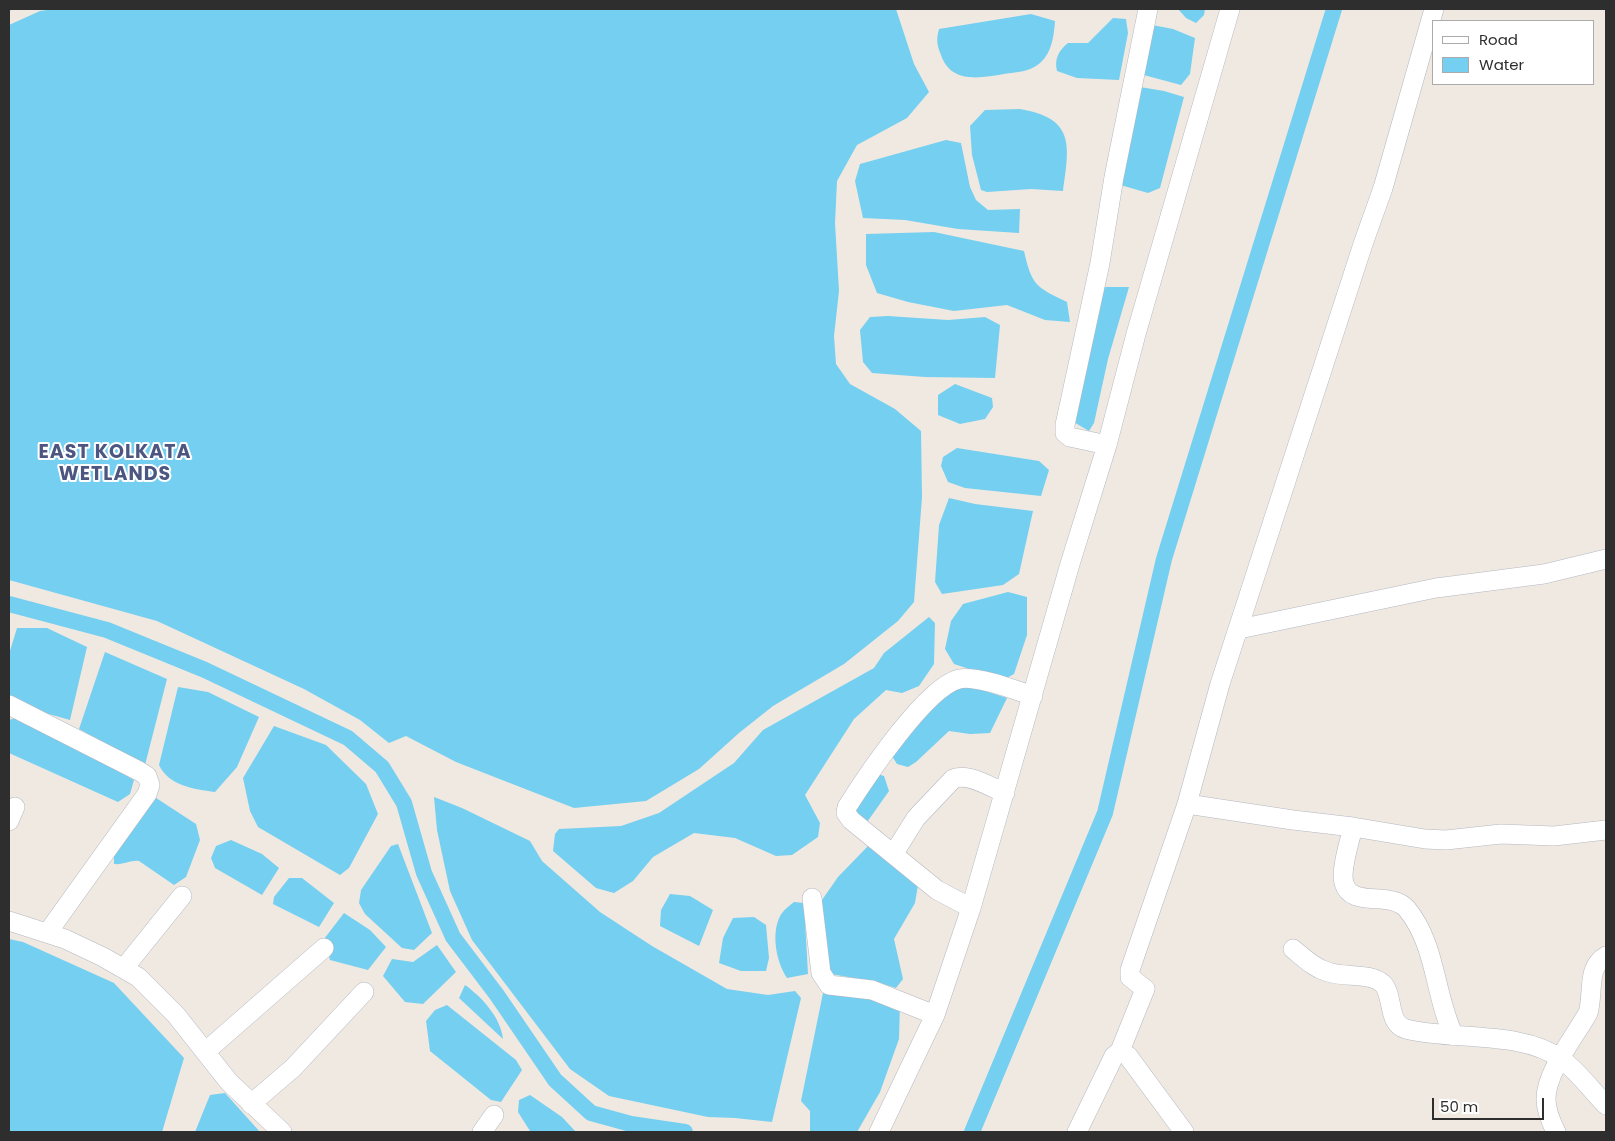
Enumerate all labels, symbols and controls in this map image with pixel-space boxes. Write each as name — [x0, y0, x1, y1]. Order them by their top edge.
legend — [1432, 20, 1595, 85]
text: Road — [1479, 29, 1518, 50]
text: Water — [1479, 54, 1524, 75]
district label: EAST KOLKATA WETLANDS — [37, 442, 193, 486]
scale bar — [1435, 1088, 1548, 1120]
text: 50 m — [1440, 1096, 1478, 1117]

